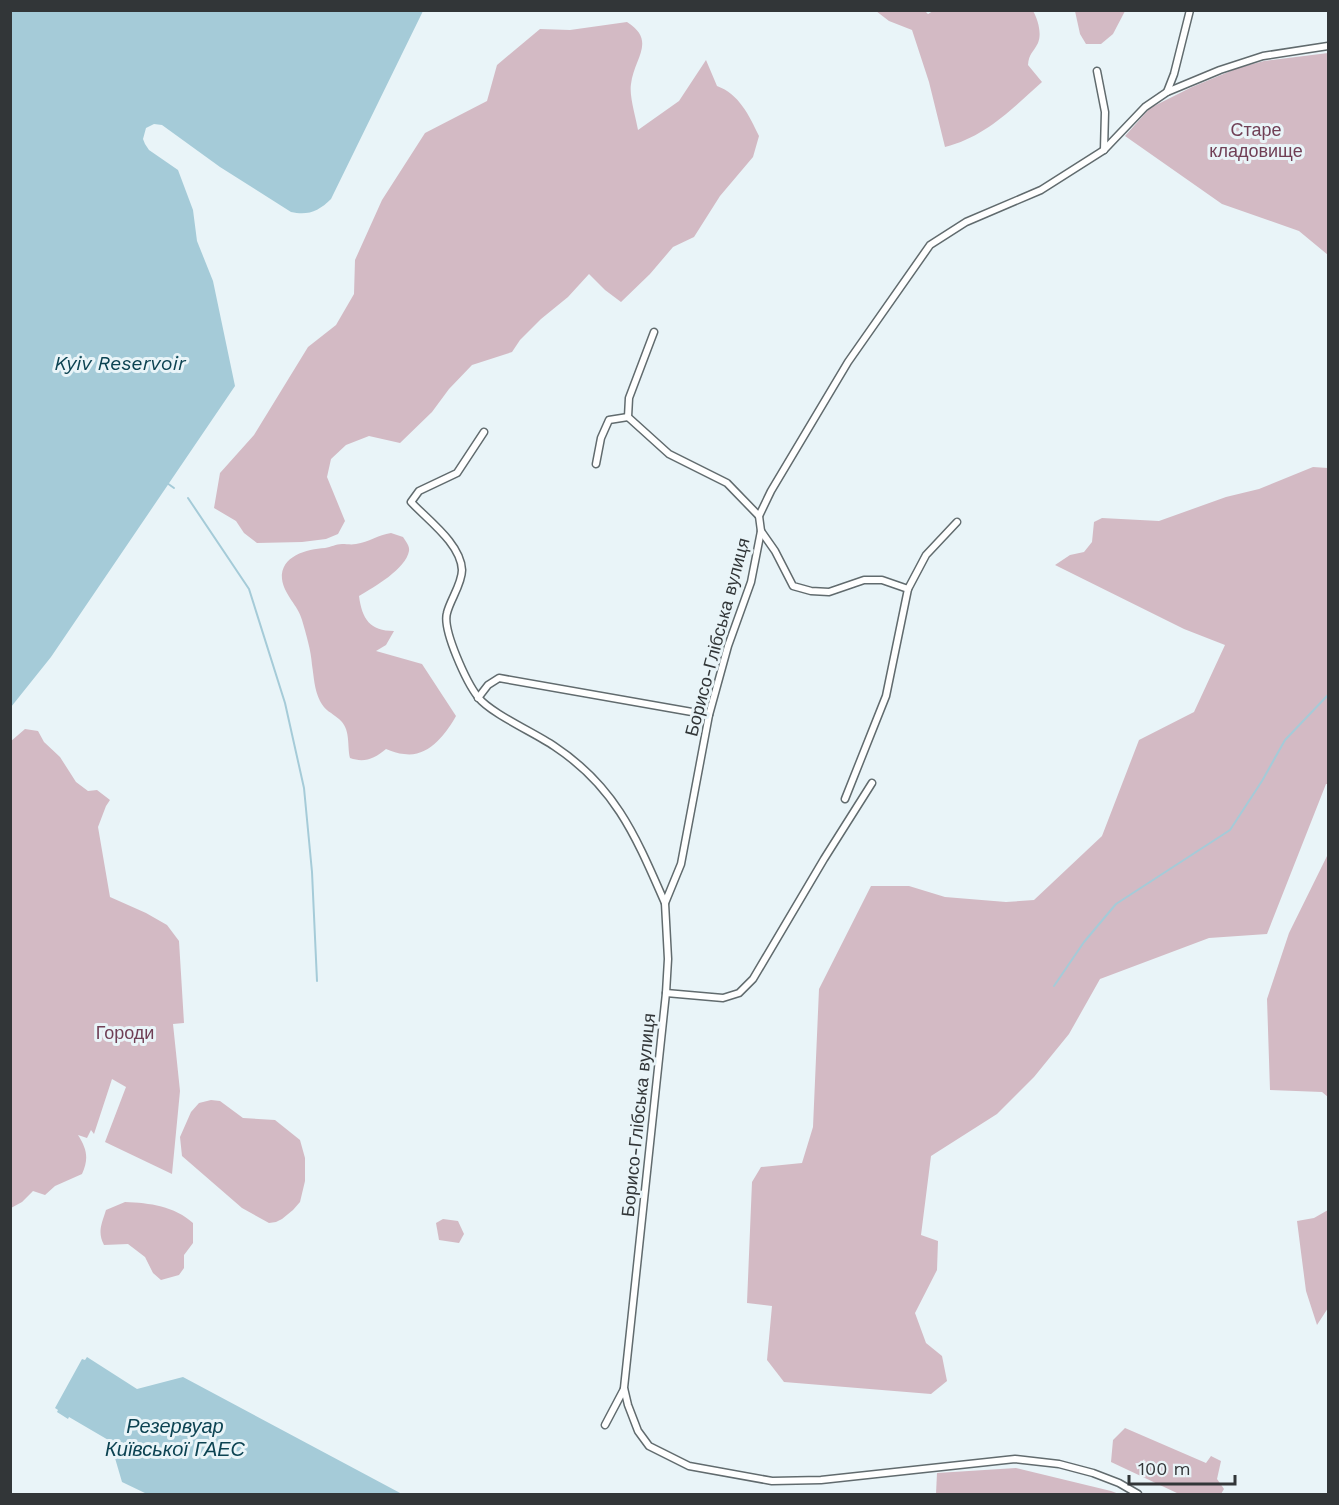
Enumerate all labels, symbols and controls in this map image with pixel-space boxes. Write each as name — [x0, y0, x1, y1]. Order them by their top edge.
park label: Старе кладовище — [1209, 119, 1303, 161]
water label: Kyiv Reservoir — [54, 351, 187, 375]
street label: Борисо-Глібська вулиця — [680, 535, 754, 739]
street label: Борисо-Глібська вулиця — [617, 1012, 659, 1218]
park label: Городи — [96, 1022, 154, 1043]
water label: Резервуар Київської ГАЕС — [105, 1414, 246, 1461]
scale bar — [1129, 1448, 1236, 1486]
text: 100 m — [1138, 1458, 1191, 1479]

